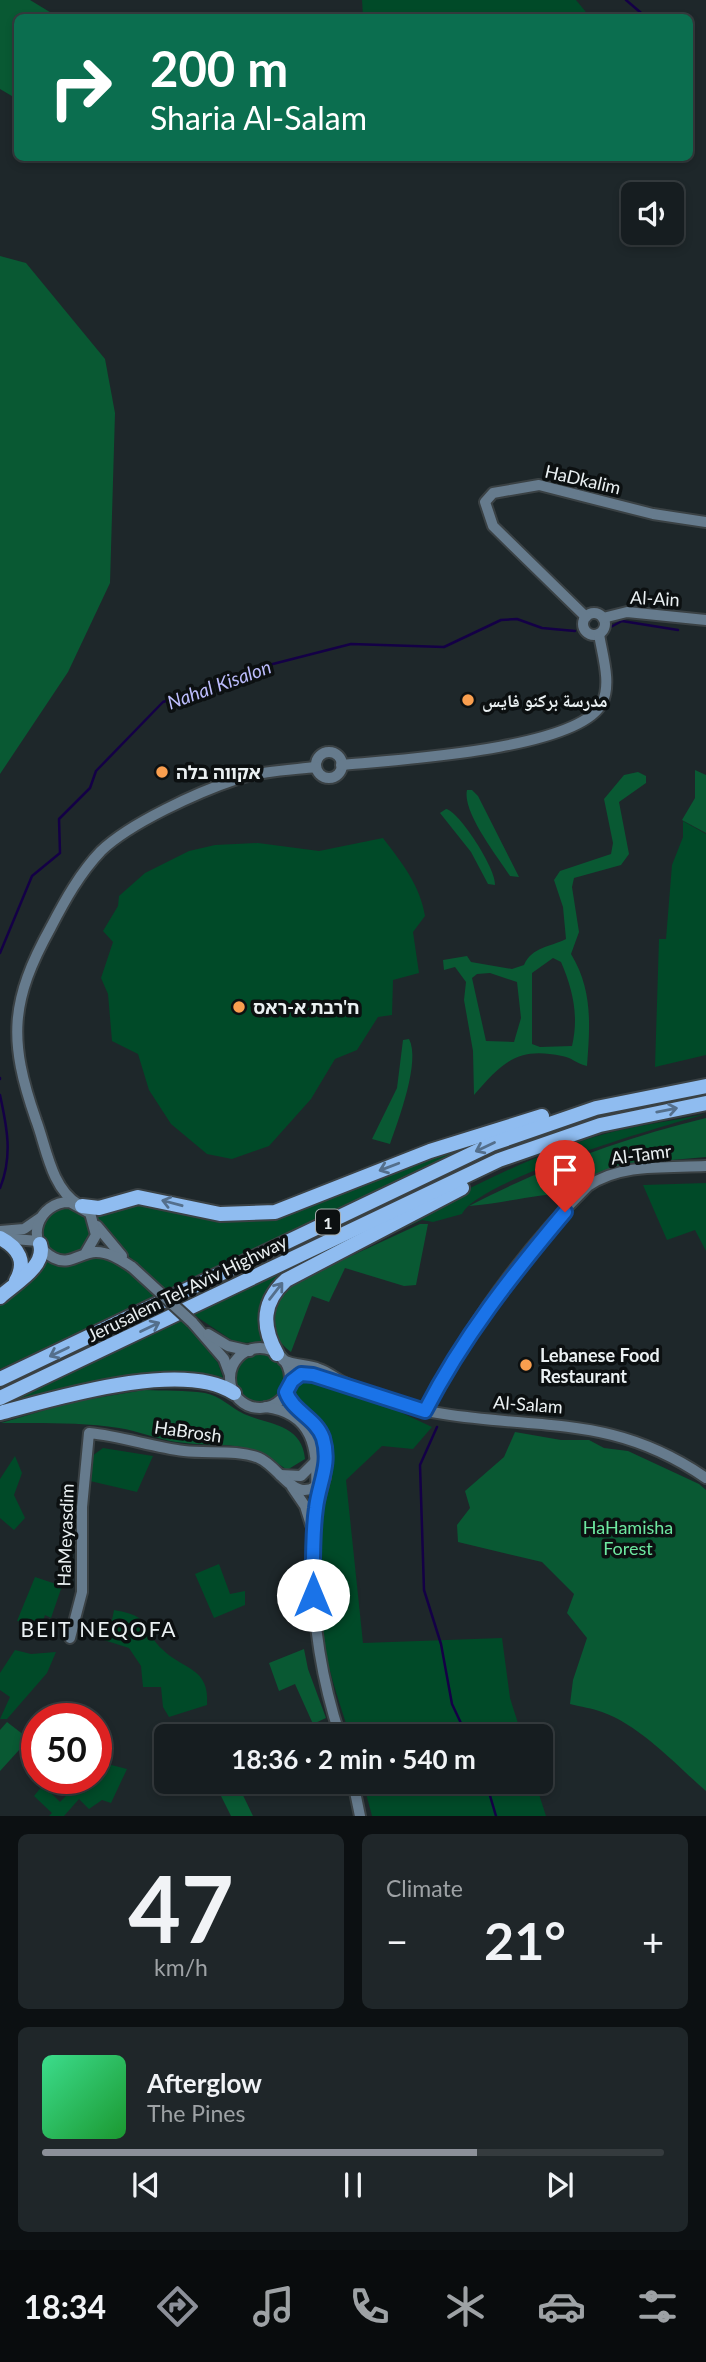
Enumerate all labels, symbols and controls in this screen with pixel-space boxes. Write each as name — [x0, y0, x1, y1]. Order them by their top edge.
text: 200 m — [150, 39, 288, 97]
icon: right — [35, 42, 126, 133]
text: Sharia Al-Salam — [150, 98, 367, 137]
map controls — [621, 182, 684, 245]
button: sound — [621, 182, 684, 245]
street label: HaDkalim — [543, 460, 623, 498]
street label: Al-Ain — [630, 586, 680, 610]
water label: Nahal Kisalon — [164, 655, 274, 713]
place label: مدرسة بركنو فايس — [482, 689, 608, 712]
marker: مدرسة بركنو فايس — [460, 692, 476, 708]
place label: אקווה בלה — [176, 761, 261, 783]
marker: אקווה בלה — [154, 764, 170, 780]
place label: ח'רבת א-ראס — [253, 996, 359, 1018]
marker: ח'רבת א-ראס — [231, 999, 247, 1015]
one-way arrow — [655, 1103, 678, 1116]
street label: Al-Tamr — [609, 1139, 673, 1169]
pin — [535, 1140, 595, 1212]
one-way arrow — [475, 1141, 496, 1155]
icon: arrive — [546, 1151, 584, 1189]
one-way arrow — [378, 1161, 400, 1174]
one-way arrow — [161, 1196, 183, 1209]
road number: 1 — [316, 1210, 340, 1234]
street label: Jerusalem Tel-Aviv Highway — [84, 1230, 291, 1346]
one-way arrow — [269, 1283, 284, 1301]
one-way arrow — [139, 1320, 160, 1333]
place label: Lebanese Food Restaurant — [540, 1344, 660, 1387]
one-way arrow — [49, 1345, 70, 1359]
marker: Lebanese Food Restaurant — [518, 1357, 534, 1373]
street label: Al-Salam — [492, 1391, 564, 1417]
street label: HaBrosh — [153, 1415, 223, 1447]
street label: HaMeyasdim — [52, 1483, 78, 1587]
park label: HaHamisha Forest — [583, 1516, 673, 1559]
position arrow — [276, 1558, 350, 1632]
district label: BEIT NEQOFA — [20, 1616, 178, 1641]
speed limit sign: 50 — [21, 1703, 112, 1794]
text: 18:36 · 2 min · 540 m — [231, 1743, 476, 1775]
text: 47 — [128, 1853, 234, 1962]
text: Climate — [386, 1874, 463, 1902]
text: 21° — [484, 1909, 566, 1971]
text: − — [386, 1918, 408, 1964]
text: + — [642, 1918, 664, 1964]
text: km/h — [154, 1953, 208, 1981]
text: Afterglow — [147, 2067, 262, 2099]
text: The Pines — [147, 2099, 245, 2127]
icon: previous — [127, 2166, 165, 2204]
icon: pause — [334, 2166, 372, 2204]
icon: next — [541, 2166, 579, 2204]
icon: directions — [153, 2282, 202, 2331]
icon: music — [249, 2282, 298, 2331]
icon: phone — [345, 2282, 394, 2331]
icon: climate — [441, 2282, 490, 2331]
icon: car — [537, 2282, 586, 2331]
icon: filters — [633, 2282, 682, 2331]
text: 18:34 — [24, 2287, 106, 2326]

